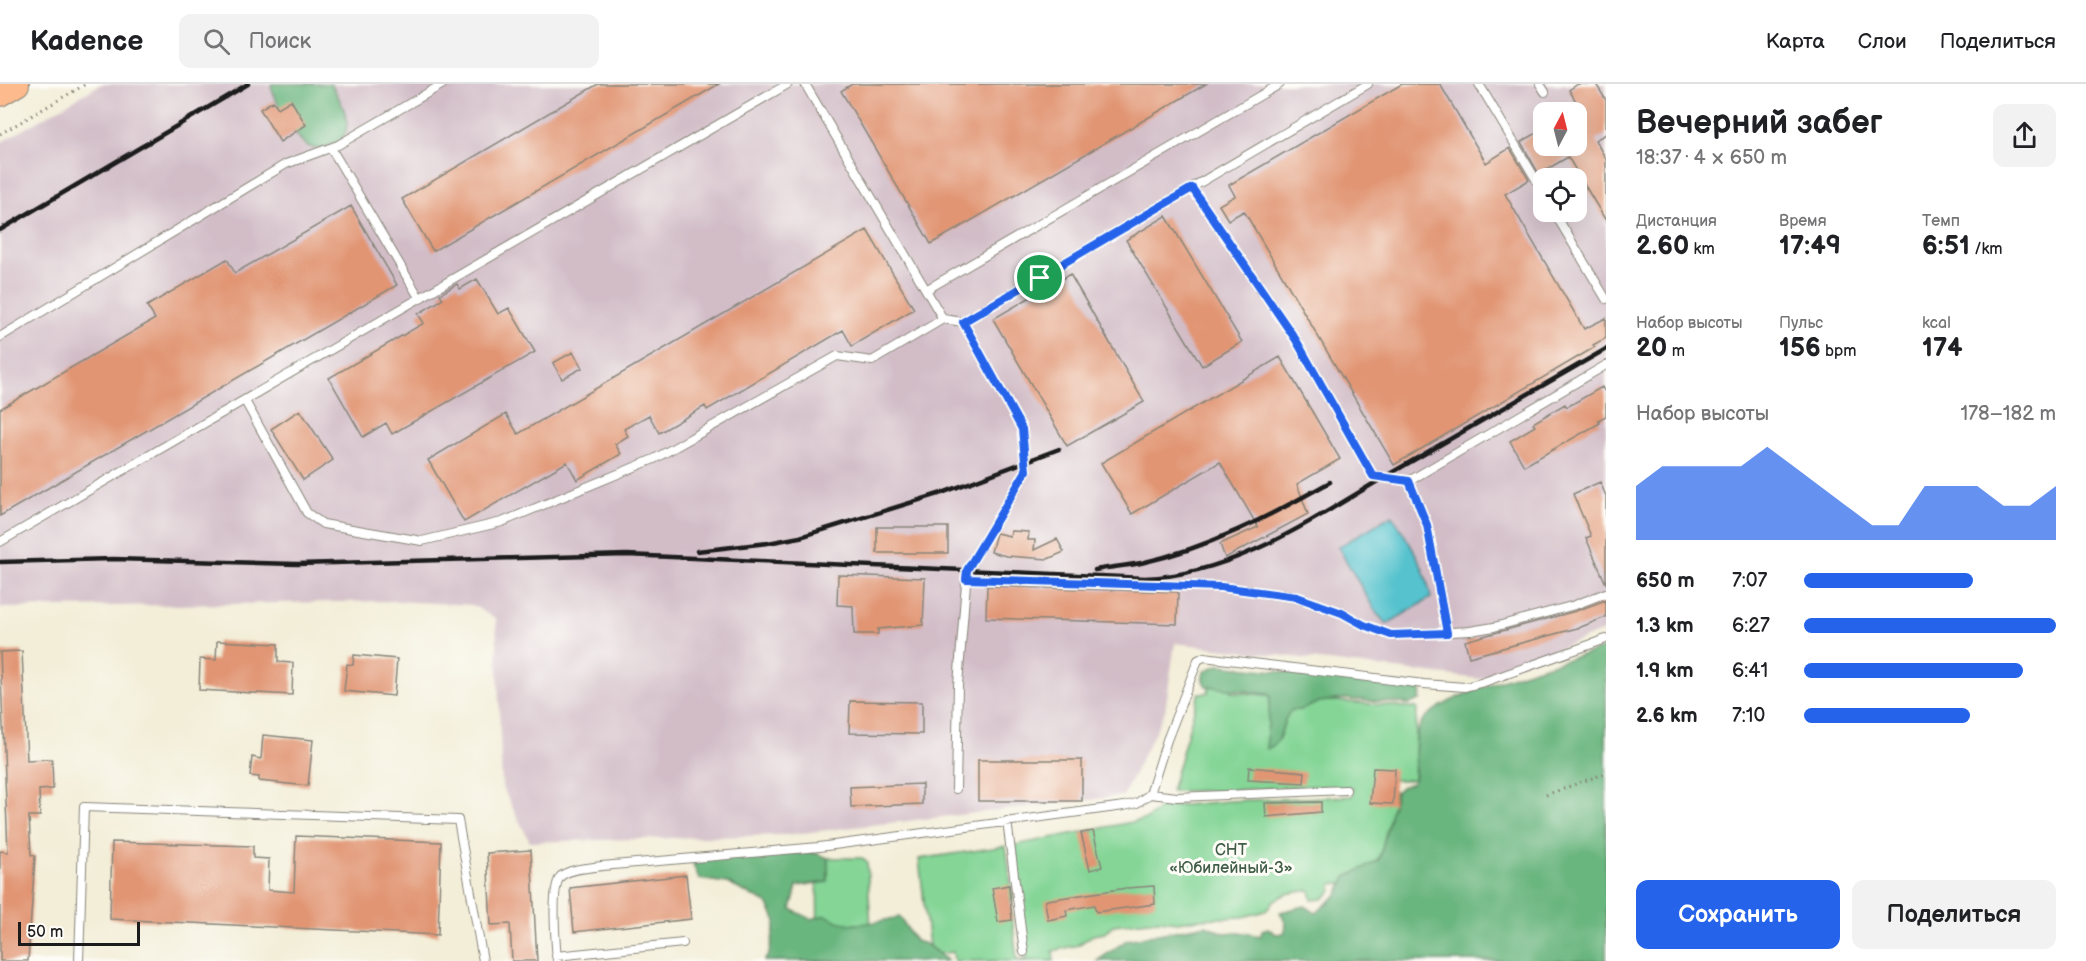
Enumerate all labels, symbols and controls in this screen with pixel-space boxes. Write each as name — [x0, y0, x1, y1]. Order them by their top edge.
search box — [179, 14, 599, 68]
text: Kadence — [30, 25, 143, 58]
icon: search — [200, 25, 233, 58]
text: Поиск — [248, 28, 311, 55]
text: Карта — [1766, 29, 1825, 54]
text: Слои — [1858, 29, 1907, 54]
text: Поделиться — [1940, 29, 2056, 54]
north arrow — [1533, 102, 1587, 156]
map controls — [1533, 102, 1587, 222]
text: Вечерний забег — [1636, 103, 1883, 143]
button: share — [1993, 104, 2056, 167]
text: 18:37 · 4 × 650 m — [1636, 146, 1787, 170]
button: locate — [1533, 168, 1587, 222]
text: Дистанция — [1636, 212, 1717, 231]
text: Время — [1779, 212, 1827, 231]
text: Темп — [1922, 212, 1960, 231]
text: 2.60 — [1636, 231, 1689, 262]
text: 17:49 — [1779, 231, 1841, 262]
text: 6:51 — [1922, 231, 1970, 262]
text: km — [1689, 240, 1715, 259]
text: /km — [1970, 240, 2003, 259]
pin — [1014, 252, 1065, 303]
icon: arrive — [1023, 261, 1056, 294]
text: Набор высоты — [1636, 314, 1743, 333]
text: Пульс — [1779, 314, 1823, 333]
text: kcal — [1922, 314, 1951, 333]
text: 20 — [1636, 333, 1667, 364]
text: 156 — [1779, 333, 1821, 364]
text: 174 — [1922, 333, 1963, 364]
text: m — [1667, 342, 1685, 361]
text: bpm — [1821, 342, 1857, 361]
text: Набор высоты — [1636, 402, 1769, 426]
text: 178–182 m — [1960, 402, 2056, 426]
text: 650 m — [1636, 569, 1695, 593]
text: 7:07 — [1732, 569, 1767, 593]
text: 1.3 km — [1636, 614, 1693, 638]
text: 6:27 — [1732, 614, 1770, 638]
text: 1.9 km — [1636, 659, 1693, 683]
text: 6:41 — [1732, 659, 1768, 683]
text: 2.6 km — [1636, 704, 1697, 728]
text: 7:10 — [1732, 704, 1765, 728]
park label: СНТ «Юбилейный-3» — [1169, 841, 1293, 878]
button: Сохранить — [1636, 880, 1840, 949]
button: Поделиться — [1852, 880, 2056, 949]
scale bar — [18, 919, 140, 946]
text: 50 m — [27, 923, 63, 942]

